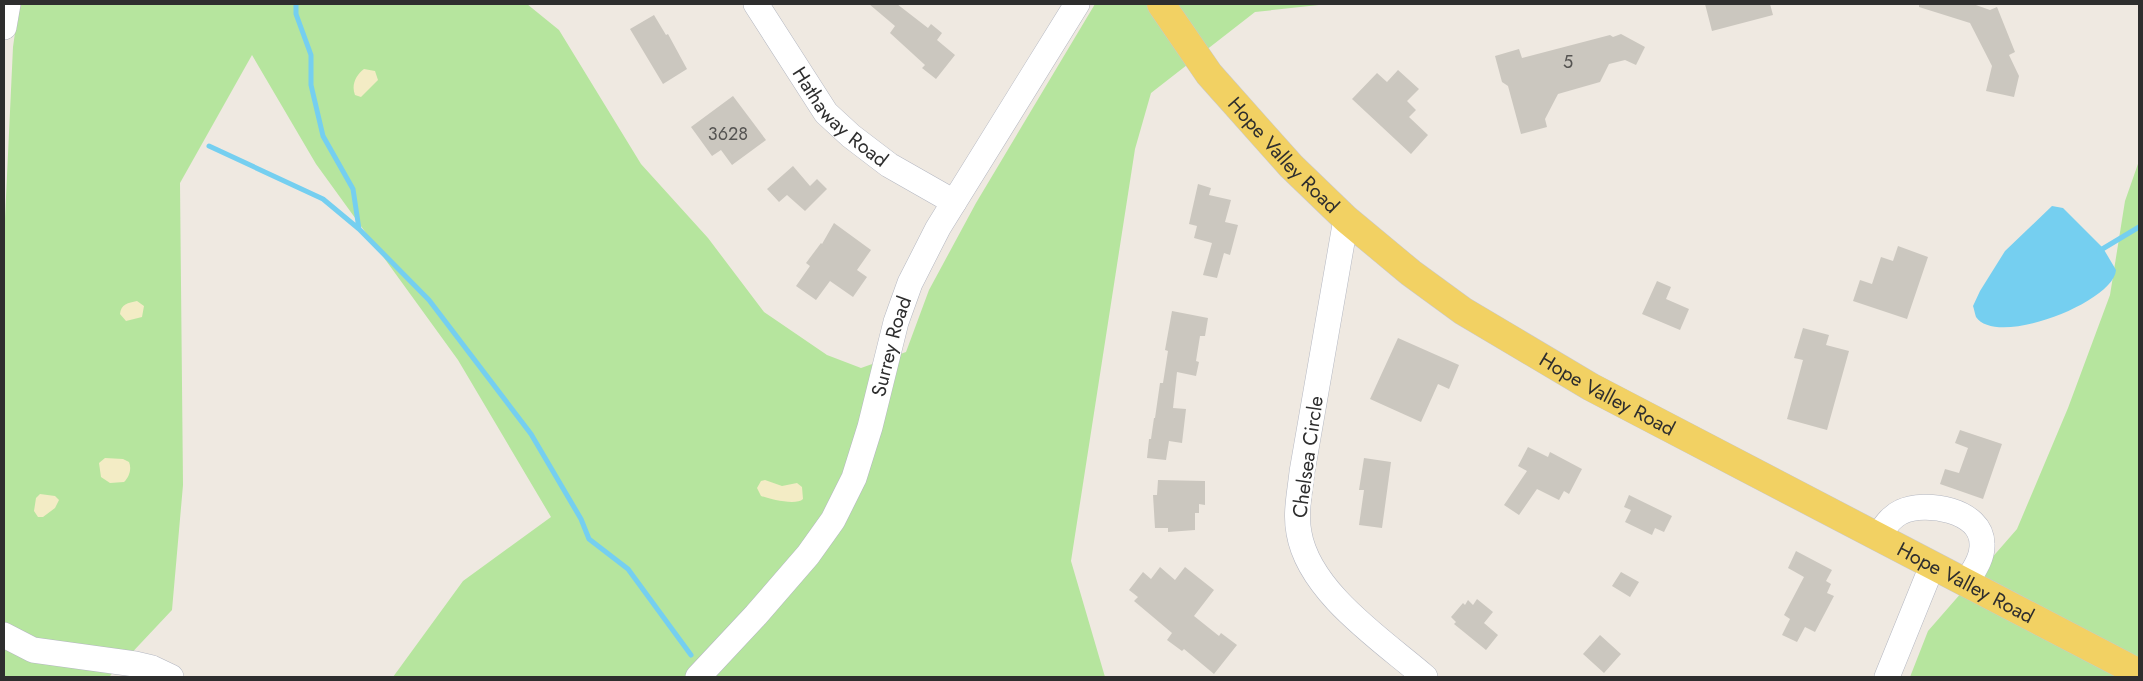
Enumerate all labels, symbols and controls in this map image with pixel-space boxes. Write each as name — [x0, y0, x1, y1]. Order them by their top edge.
house number: 5 — [1563, 49, 1573, 75]
street label: Hathaway Road — [785, 61, 894, 174]
street label: Hope Valley Road — [1221, 90, 1346, 220]
house number: 3628 — [708, 121, 748, 147]
street label: Surrey Road — [864, 292, 919, 400]
street label: Hope Valley Road — [1534, 345, 1680, 443]
street label: Chelsea Circle — [1285, 394, 1331, 520]
street label: Hope Valley Road — [1892, 535, 2039, 630]

